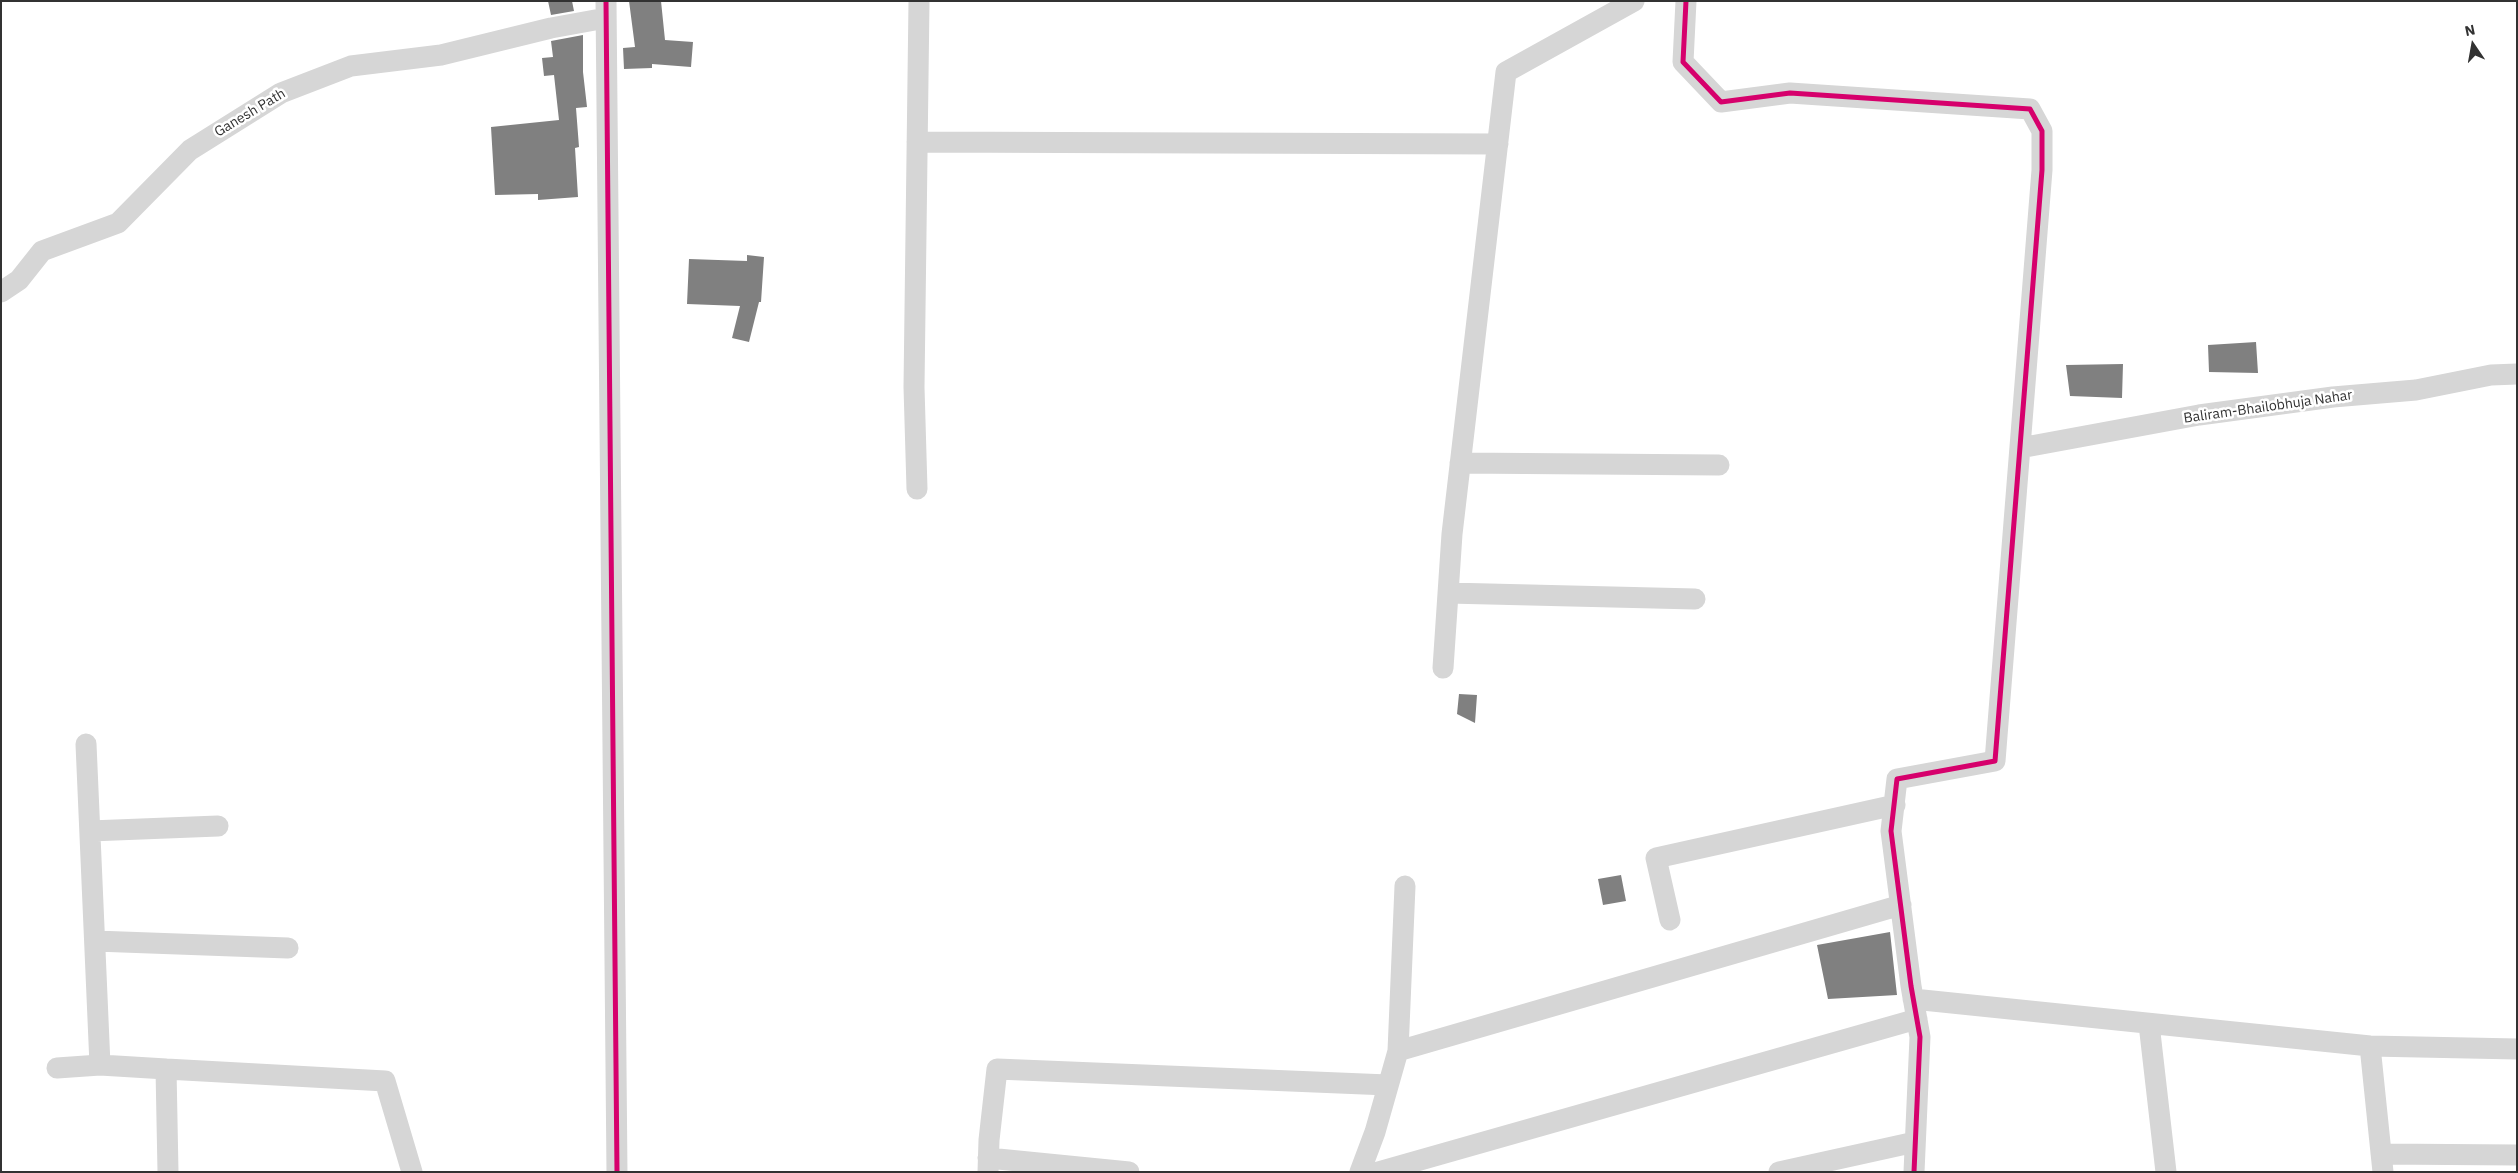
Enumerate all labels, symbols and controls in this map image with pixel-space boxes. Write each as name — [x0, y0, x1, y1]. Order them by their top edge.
north arrow — [2448, 20, 2498, 70]
text: N — [2463, 20, 2477, 40]
street label: Ganesh Path — [212, 85, 288, 141]
street label: Baliram-Bhailobhuja Nahar — [2183, 387, 2353, 427]

